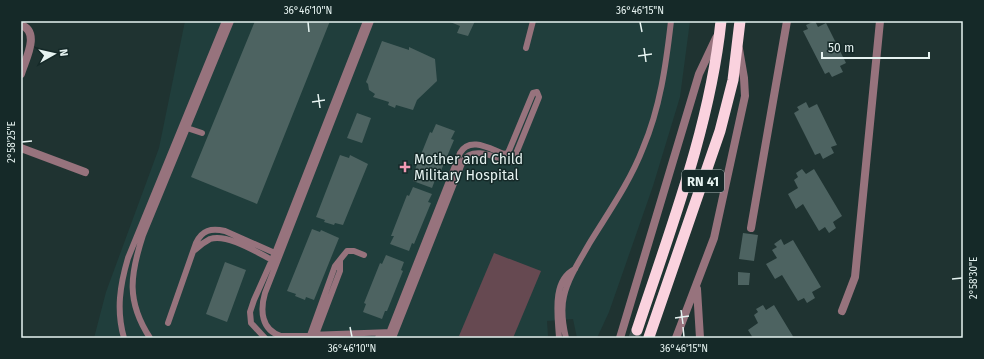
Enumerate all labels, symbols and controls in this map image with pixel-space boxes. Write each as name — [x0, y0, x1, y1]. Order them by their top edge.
text: 36°46'10"N — [284, 5, 332, 17]
text: 36°46'15"N — [616, 5, 664, 17]
north arrow — [34, 34, 74, 74]
scale bar — [822, 34, 929, 60]
text: 50 m — [828, 41, 854, 55]
text: N — [56, 48, 70, 57]
text: 2°58'25"E — [6, 121, 18, 163]
place label: Mother and Child Military Hospital — [414, 151, 523, 184]
marker: Mother and Child Military Hospital — [399, 161, 411, 173]
road number: RN 41 — [682, 170, 724, 192]
text: 2°58'30"E — [968, 257, 980, 299]
text: 36°46'10"N — [328, 343, 376, 355]
text: 36°46'15"N — [660, 343, 708, 355]

